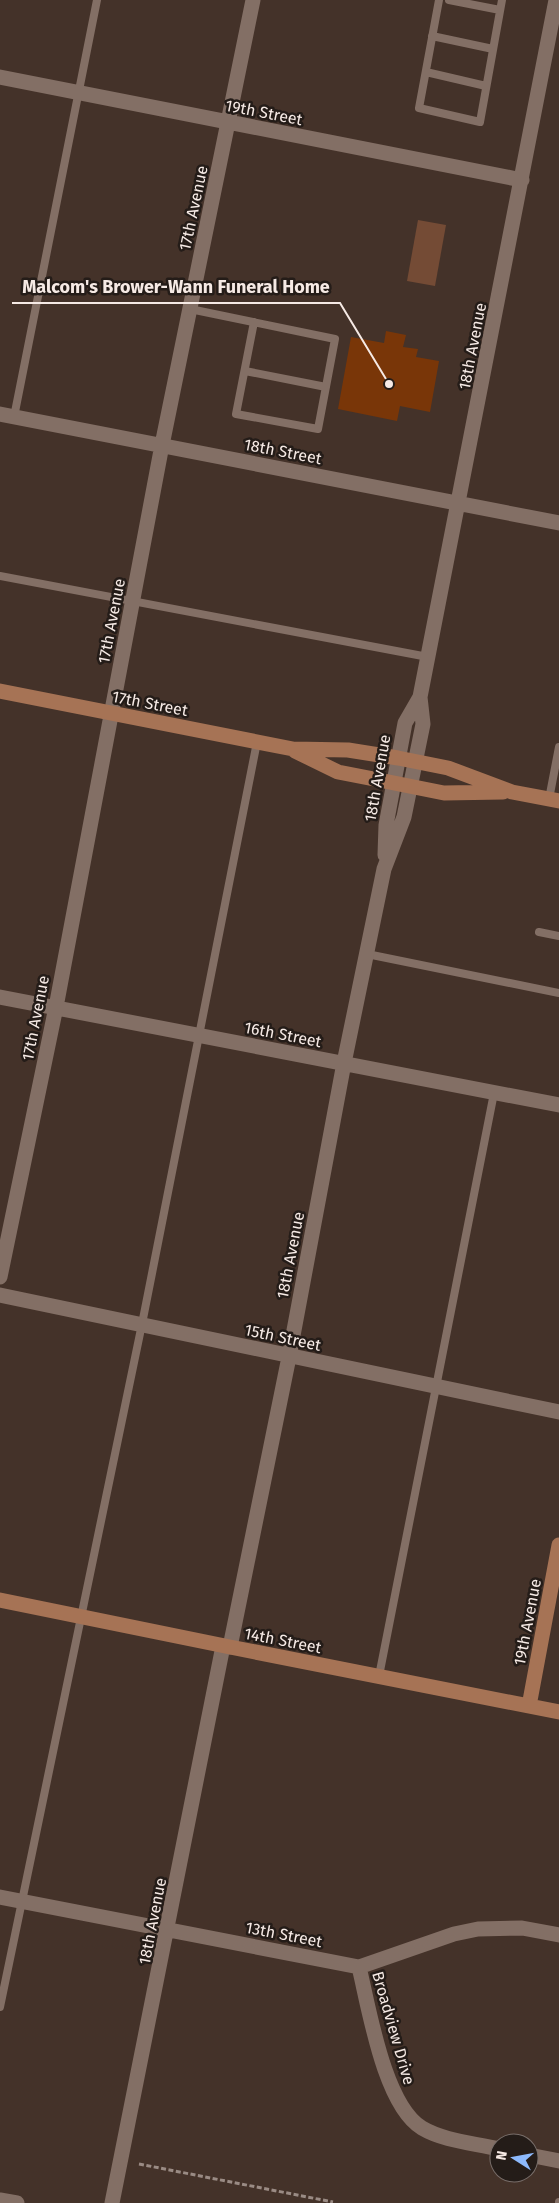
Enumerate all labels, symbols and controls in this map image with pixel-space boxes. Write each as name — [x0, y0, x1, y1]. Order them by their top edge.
street label: 19th Street — [224, 96, 304, 129]
street label: 17th Avenue — [175, 164, 212, 252]
callout: Malcom's Brower-Wann Funeral Home — [12, 270, 340, 303]
text: Malcom's Brower-Wann Funeral Home — [22, 276, 330, 298]
street label: 18th Avenue — [455, 301, 490, 391]
street label: 18th Street — [243, 435, 323, 468]
street label: 17th Avenue — [94, 577, 129, 665]
street label: 17th Street — [110, 687, 190, 720]
street label: 18th Avenue — [360, 733, 395, 823]
street label: 17th Avenue — [18, 974, 53, 1062]
street label: 16th Street — [243, 1018, 323, 1051]
street label: 18th Avenue — [273, 1210, 308, 1300]
street label: 15th Street — [243, 1320, 323, 1355]
street label: 19th Avenue — [510, 1577, 545, 1667]
street label: 14th Street — [243, 1624, 323, 1657]
street label: 18th Avenue — [135, 1876, 170, 1966]
street label: 13th Street — [244, 1918, 324, 1951]
street label: Broadview Drive — [368, 1969, 419, 2087]
north arrow — [489, 2133, 539, 2183]
text: N — [492, 2149, 511, 2162]

